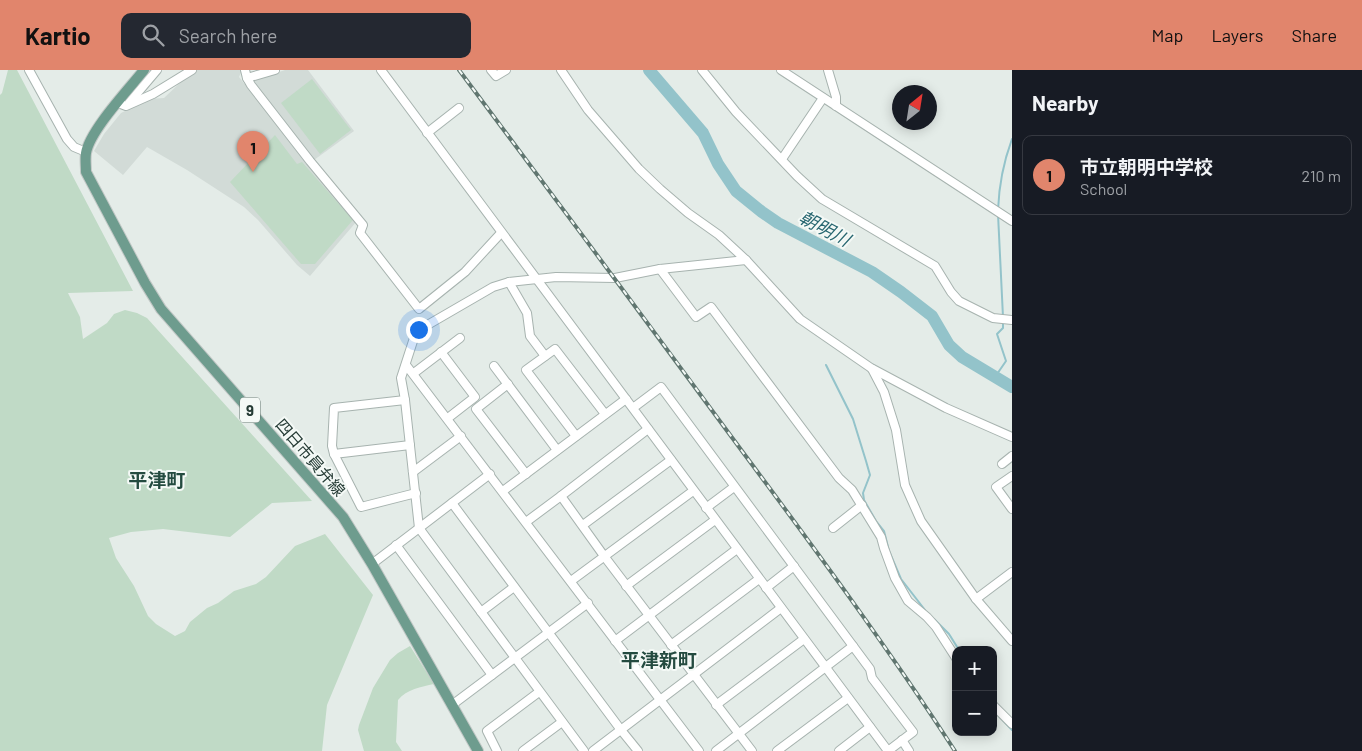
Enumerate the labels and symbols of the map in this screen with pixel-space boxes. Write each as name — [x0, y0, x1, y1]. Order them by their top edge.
north arrow — [892, 85, 937, 130]
pin: 1 — [237, 131, 269, 172]
water label: 朝明川 — [796, 206, 856, 251]
your location — [406, 317, 432, 343]
road number: 9 — [240, 398, 260, 422]
street label: 四日市員弁線 — [272, 415, 350, 499]
district label: 平津町 — [128, 468, 186, 491]
district label: 平津新町 — [621, 648, 697, 671]

